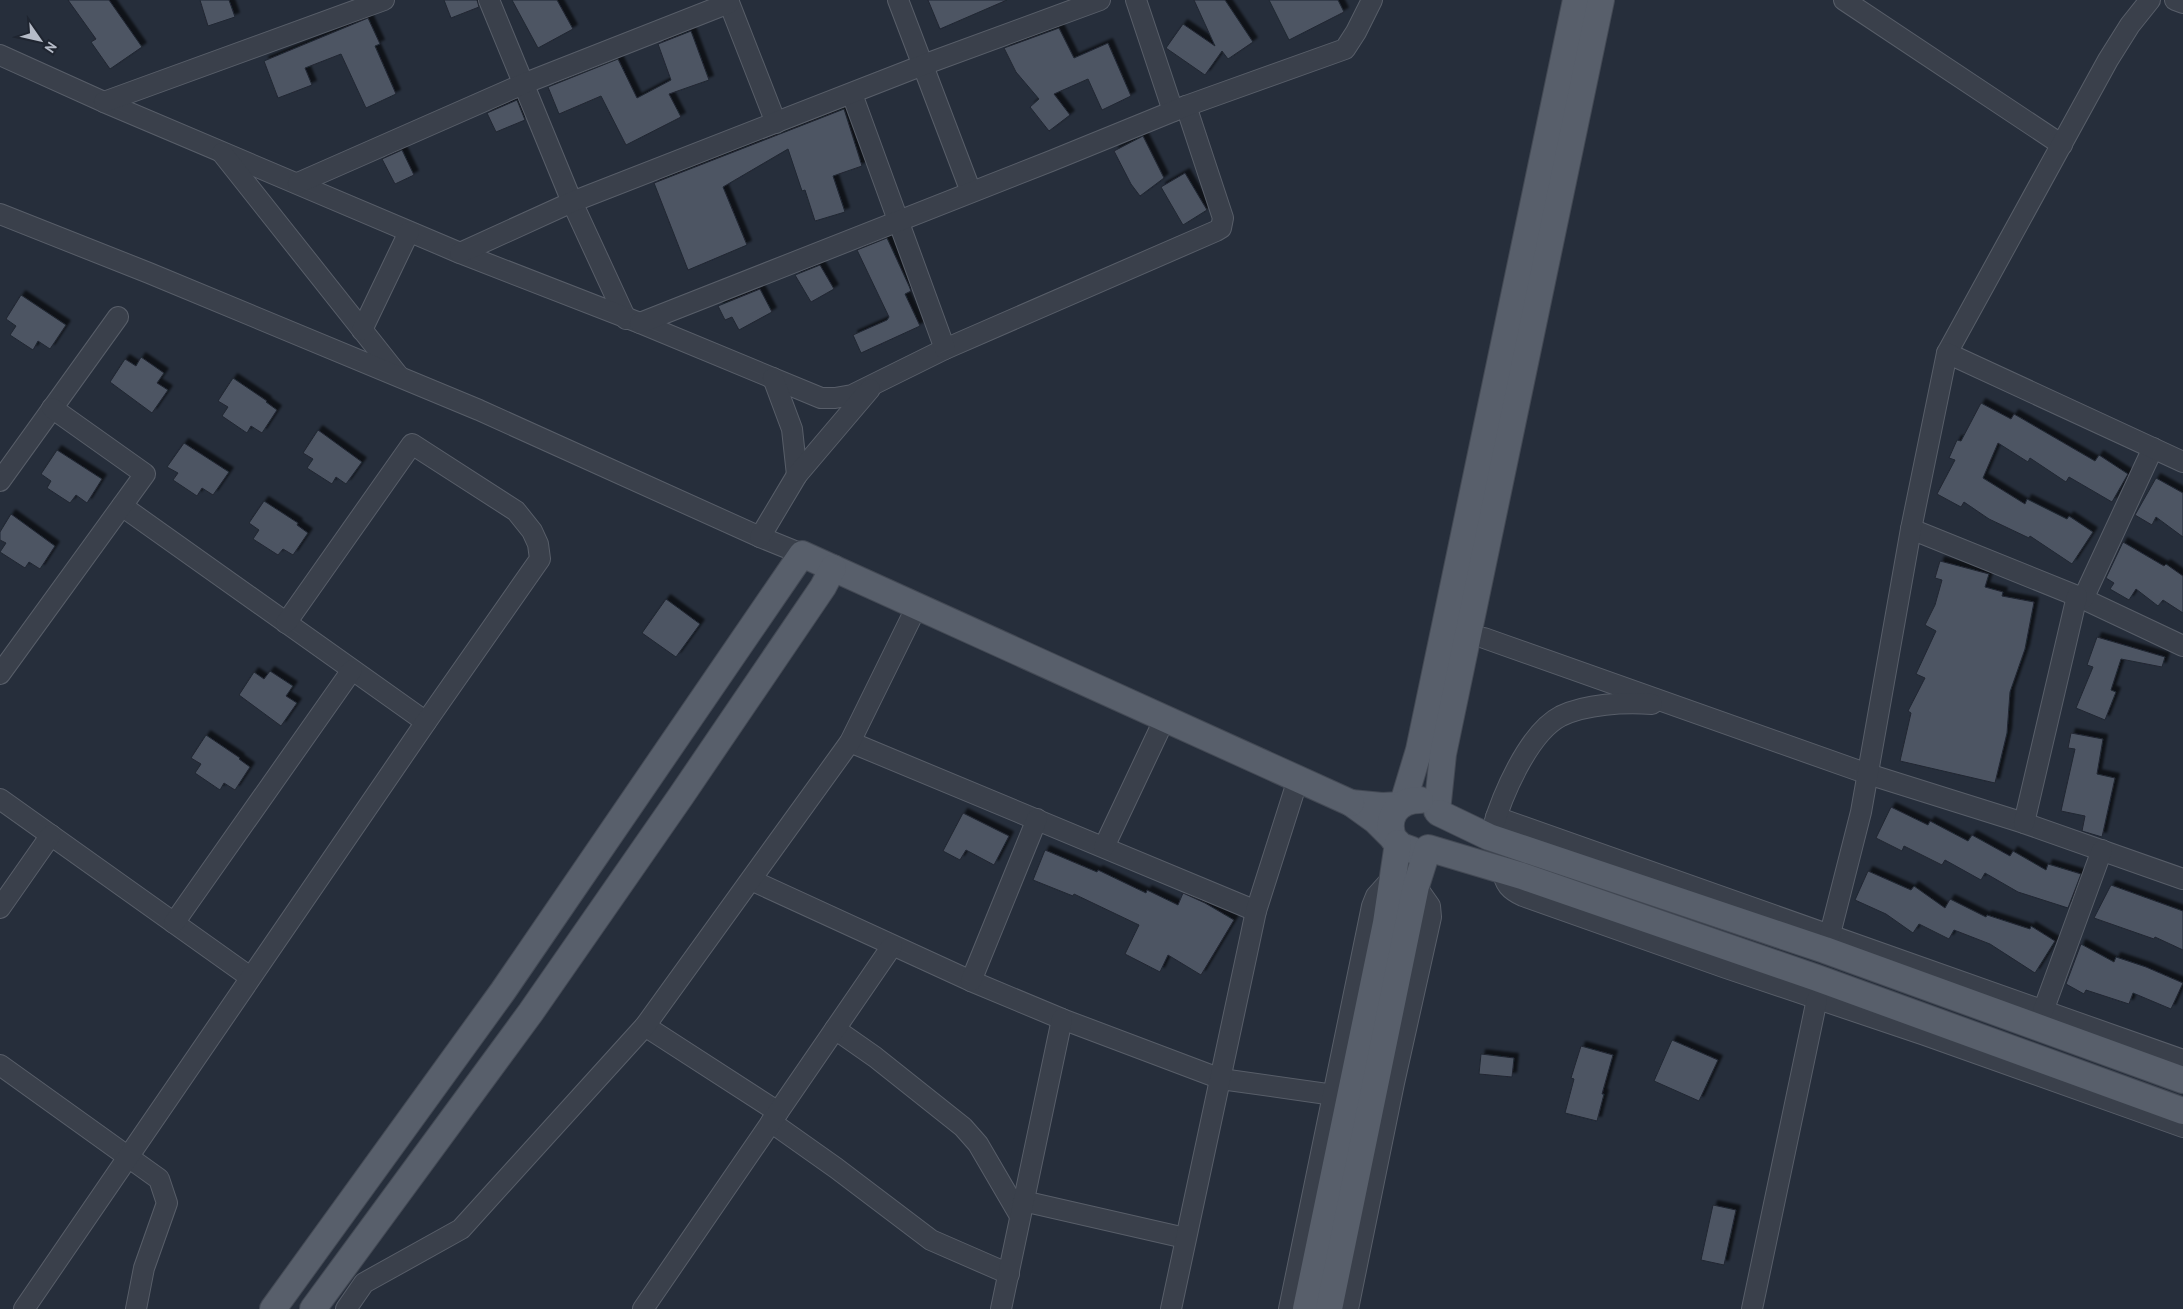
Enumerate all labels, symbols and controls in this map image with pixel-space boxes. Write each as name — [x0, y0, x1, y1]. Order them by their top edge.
north arrow — [15, 15, 65, 65]
text: N — [41, 38, 61, 56]

